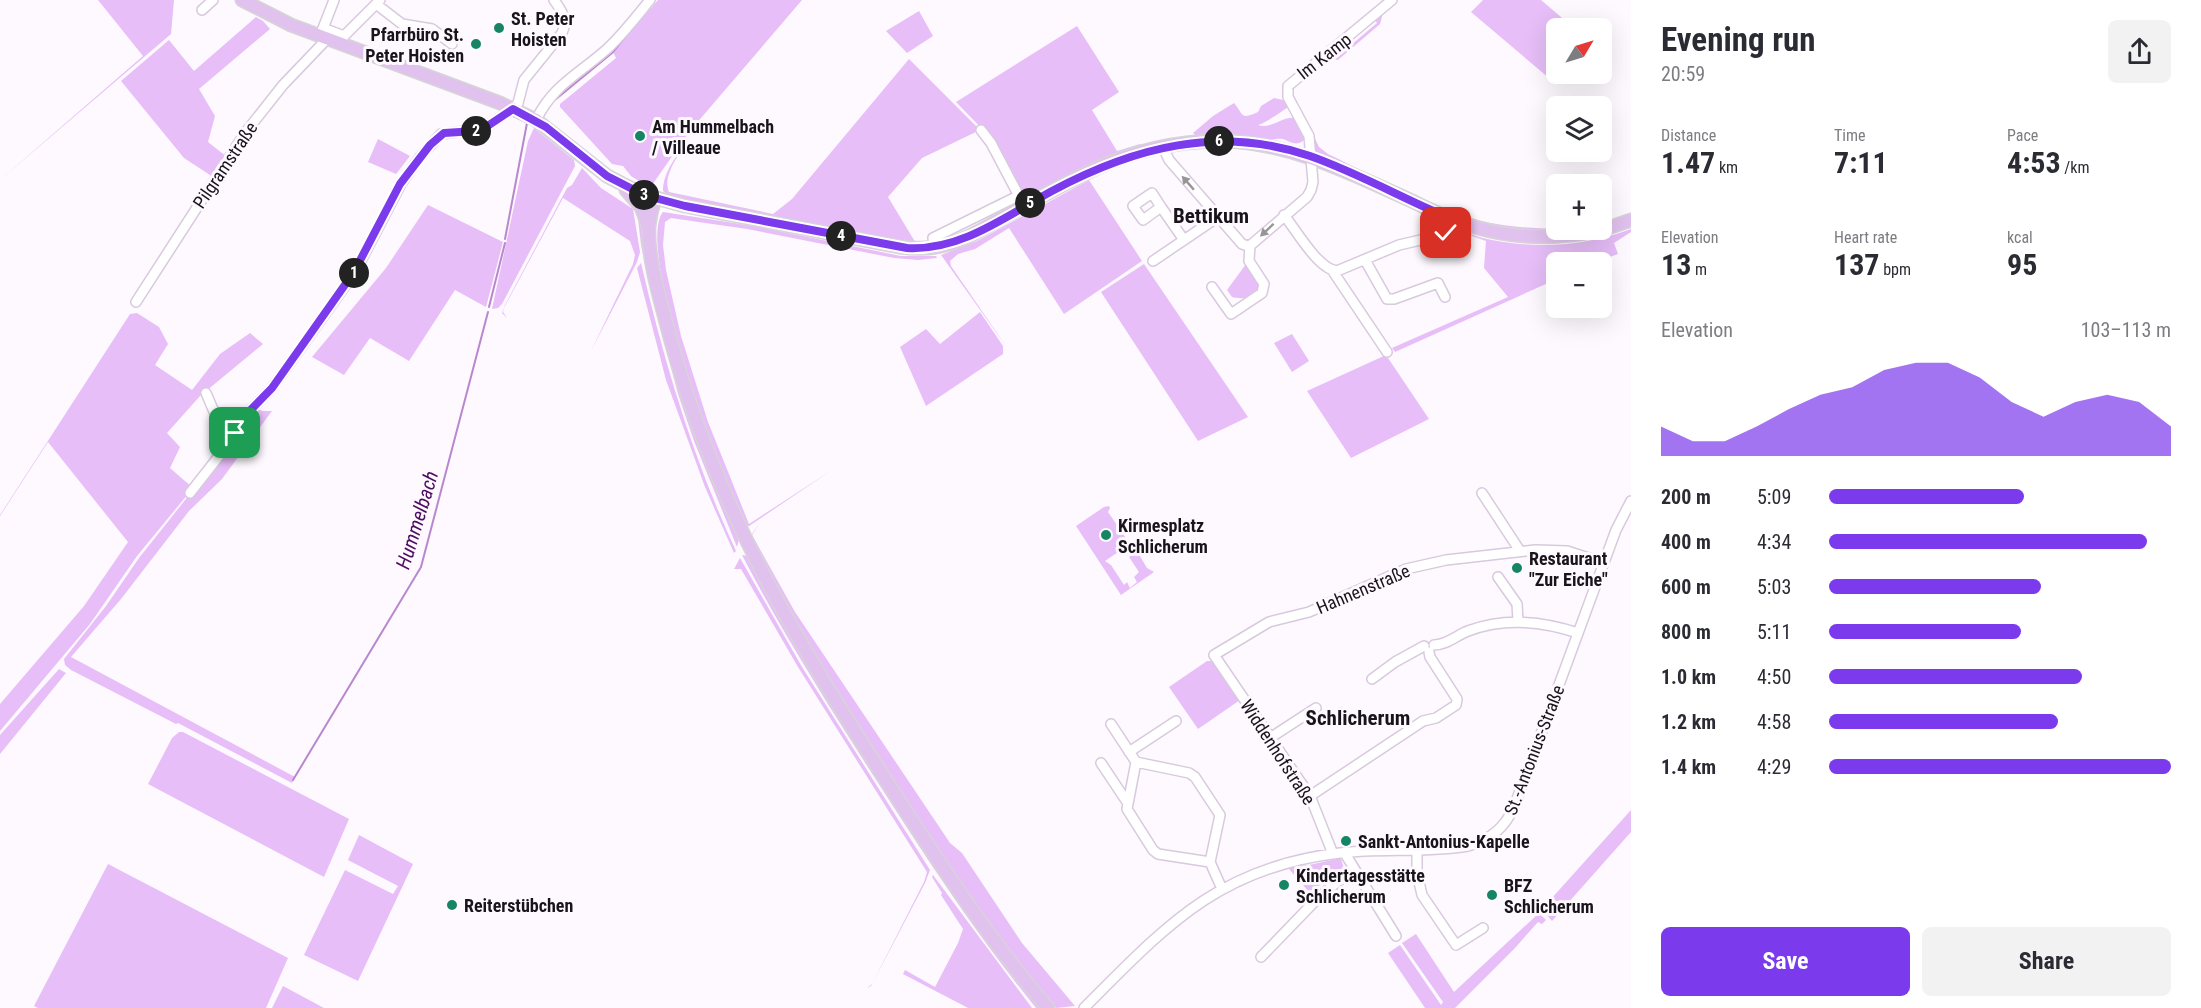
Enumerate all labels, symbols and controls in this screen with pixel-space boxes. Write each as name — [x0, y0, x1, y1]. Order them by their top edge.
place label: St. Peter Hoisten — [511, 8, 574, 50]
north arrow — [1546, 18, 1612, 84]
map controls — [1546, 18, 1612, 318]
text: Evening run — [1661, 20, 1816, 59]
button: share — [2108, 20, 2171, 83]
marker: St. Peter Hoisten — [492, 21, 506, 35]
place label: Pfarrbüro St. Peter Hoisten — [365, 24, 464, 66]
street label: Im Kamp — [1293, 28, 1355, 84]
marker: Pfarrbüro St. Peter Hoisten — [469, 37, 483, 51]
text: 20:59 — [1661, 62, 1705, 86]
button: layers — [1546, 96, 1612, 162]
pin: 2 — [461, 116, 491, 146]
place label: Am Hummelbach / Villeaue — [651, 116, 774, 158]
street label: Pilgramstraße — [188, 118, 262, 212]
text: 2 — [472, 121, 480, 140]
pin: 6 — [1204, 126, 1234, 156]
text: Distance — [1661, 126, 1716, 145]
text: Time — [1834, 126, 1866, 145]
text: Pace — [2007, 126, 2038, 145]
marker: Am Hummelbach / Villeaue — [633, 129, 647, 143]
text: 6 — [1215, 131, 1223, 150]
text: 1.47 — [1661, 145, 1715, 180]
text: 7:11 — [1834, 145, 1888, 180]
text: 4:53 — [2007, 145, 2061, 180]
text: km — [1715, 158, 1738, 177]
text: /km — [2061, 158, 2090, 177]
button: + — [1546, 174, 1612, 240]
one-way arrow — [1182, 176, 1195, 191]
pin: 3 — [629, 180, 659, 210]
text: 3 — [640, 185, 648, 204]
pin: 5 — [1015, 188, 1045, 218]
text: 5 — [1026, 193, 1034, 212]
district label: Bettikum — [1173, 204, 1249, 228]
pin — [1420, 207, 1471, 258]
icon: check — [1429, 216, 1462, 249]
pin: 4 — [826, 221, 856, 251]
one-way arrow — [1260, 223, 1275, 237]
text: 4 — [837, 226, 845, 245]
text: Elevation — [1661, 228, 1719, 247]
text: Heart rate — [1834, 228, 1897, 247]
text: kcal — [2007, 228, 2033, 247]
text: 13 — [1661, 247, 1691, 282]
text: 137 — [1834, 247, 1879, 282]
text: 95 — [2007, 247, 2037, 282]
button: − — [1546, 252, 1612, 318]
pin: 1 — [339, 258, 369, 288]
text: m — [1691, 260, 1707, 279]
text: bpm — [1879, 260, 1911, 279]
text: 1 — [350, 263, 358, 282]
text: Elevation — [1661, 318, 1733, 342]
text: 103–113 m — [2081, 318, 2171, 342]
pin — [209, 407, 260, 458]
icon: arrive — [218, 416, 251, 449]
water label: Hummelbach — [391, 468, 443, 572]
text: 200 m — [1661, 485, 1711, 509]
text: 5:09 — [1757, 485, 1791, 509]
place label: Kirmesplatz Schlicherum — [1118, 515, 1208, 557]
marker: Kirmesplatz Schlicherum — [1099, 528, 1113, 542]
text: 400 m — [1661, 530, 1711, 554]
text: 4:34 — [1757, 530, 1791, 554]
place label: Restaurant "Zur Eiche" — [1529, 548, 1608, 590]
street label: Hahnenstraße — [1313, 560, 1413, 618]
marker: Restaurant "Zur Eiche" — [1510, 561, 1524, 575]
text: 600 m — [1661, 575, 1711, 599]
text: 5:03 — [1757, 575, 1791, 599]
text: 800 m — [1661, 620, 1711, 644]
text: 5:11 — [1757, 620, 1791, 644]
text: 1.0 km — [1661, 665, 1716, 689]
text: 4:50 — [1757, 665, 1791, 689]
street label: St.-Antonius-Straße — [1500, 682, 1568, 818]
street label: Widdenhofstraße — [1236, 695, 1320, 809]
district label: Schlicherum — [1306, 706, 1410, 730]
text: 1.2 km — [1661, 710, 1716, 734]
text: 4:58 — [1757, 710, 1791, 734]
text: 1.4 km — [1661, 755, 1716, 779]
text: 4:29 — [1757, 755, 1791, 779]
place label: Sankt-Antonius-Kapelle — [1358, 831, 1530, 852]
marker: Sankt-Antonius-Kapelle — [1339, 834, 1353, 848]
place label: Kindertagesstätte Schlicherum — [1296, 865, 1425, 907]
place label: BFZ Schlicherum — [1504, 875, 1594, 917]
marker: Kindertagesstätte Schlicherum — [1277, 878, 1291, 892]
marker: BFZ Schlicherum — [1485, 888, 1499, 902]
place label: Reiterstübchen — [464, 895, 573, 916]
marker: Reiterstübchen — [445, 898, 459, 912]
button: Save — [1661, 927, 1910, 996]
button: Share — [1922, 927, 2171, 996]

